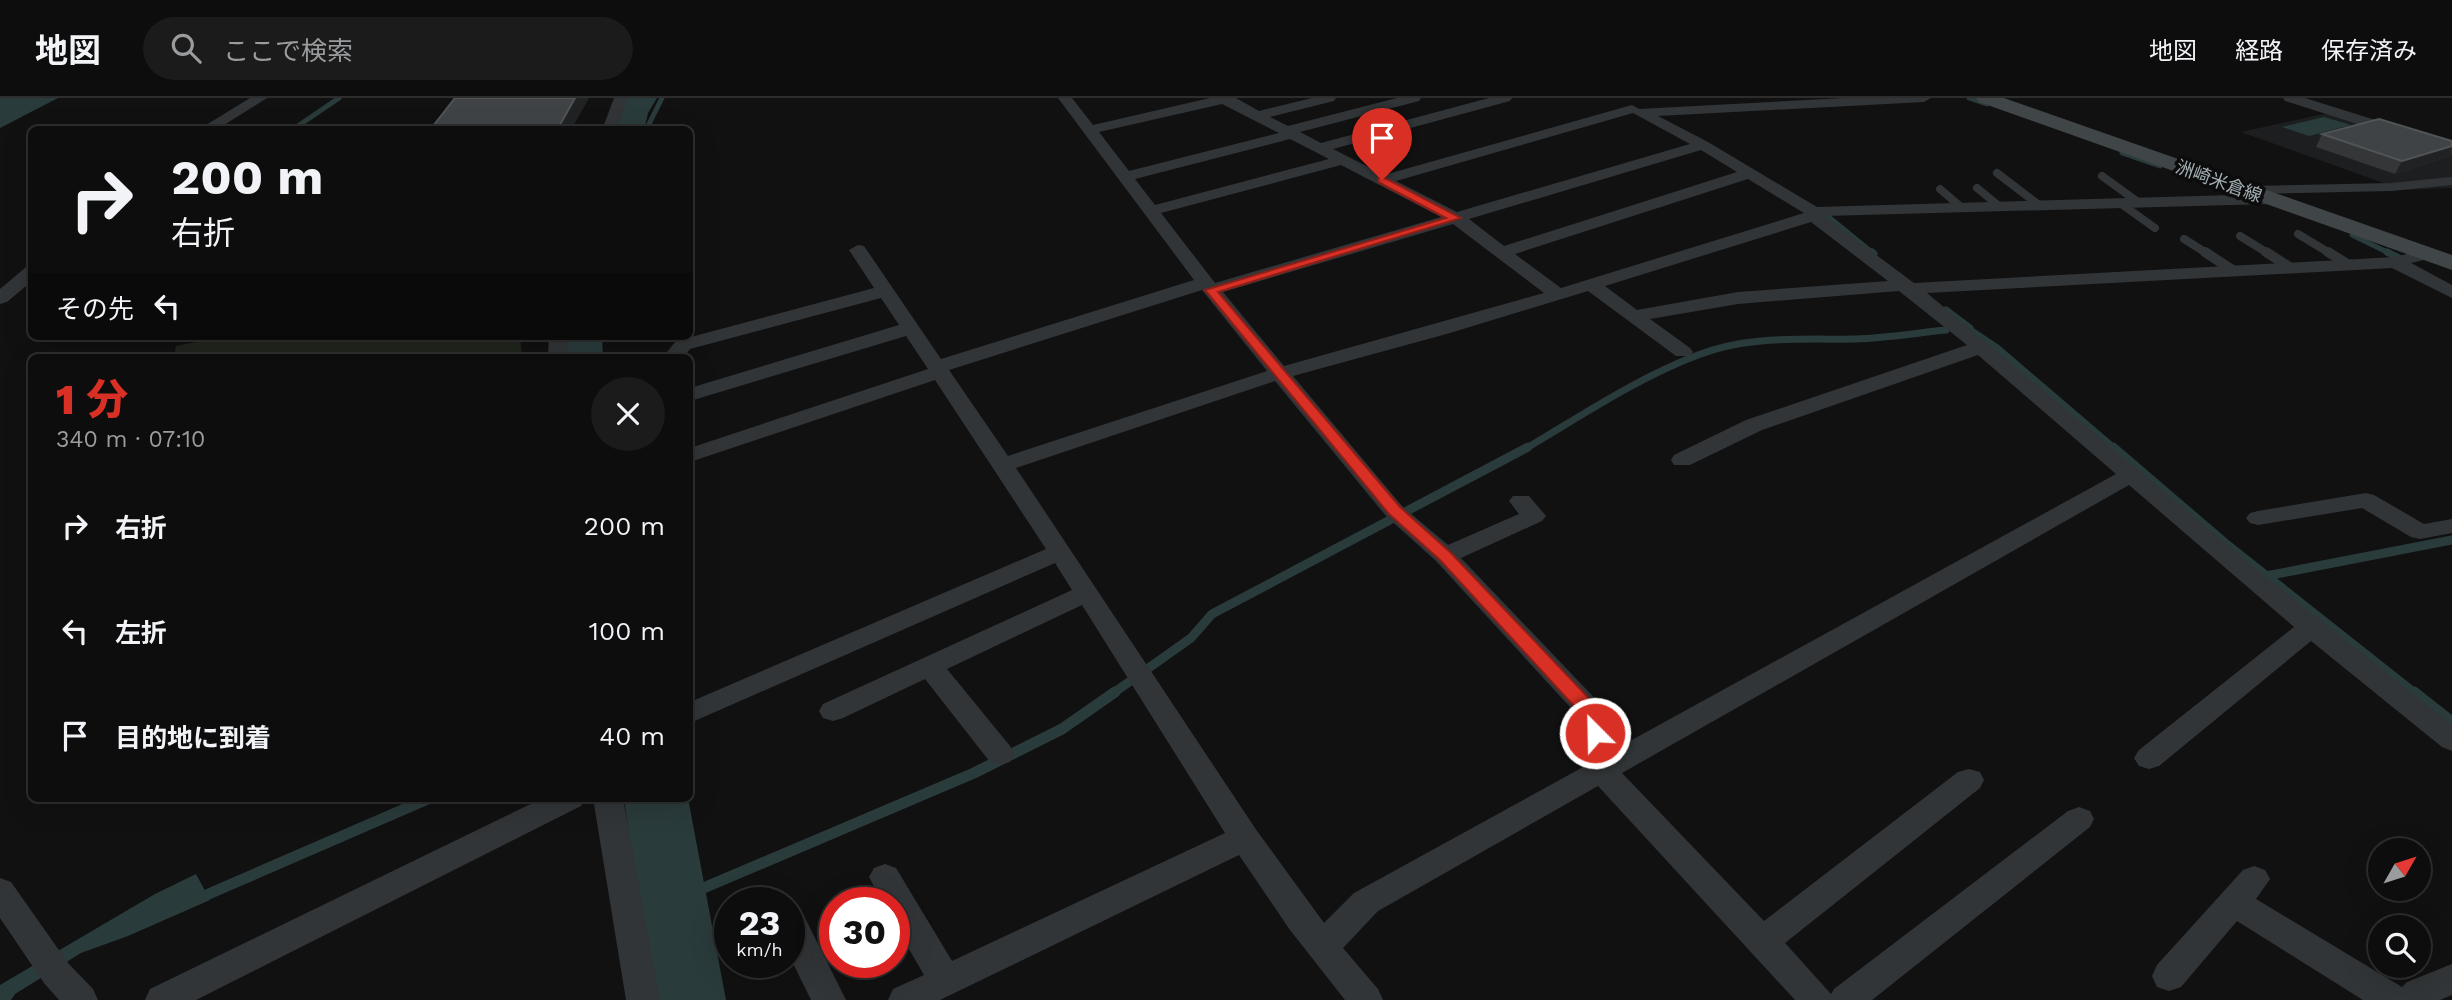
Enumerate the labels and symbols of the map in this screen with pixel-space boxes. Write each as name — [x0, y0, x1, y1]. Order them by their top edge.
pin — [1352, 108, 1412, 180]
street label: 洲崎米倉線 — [2173, 156, 2265, 206]
position arrow — [1558, 696, 1632, 770]
north arrow — [2368, 838, 2431, 901]
speed limit sign: 30 — [819, 887, 910, 978]

